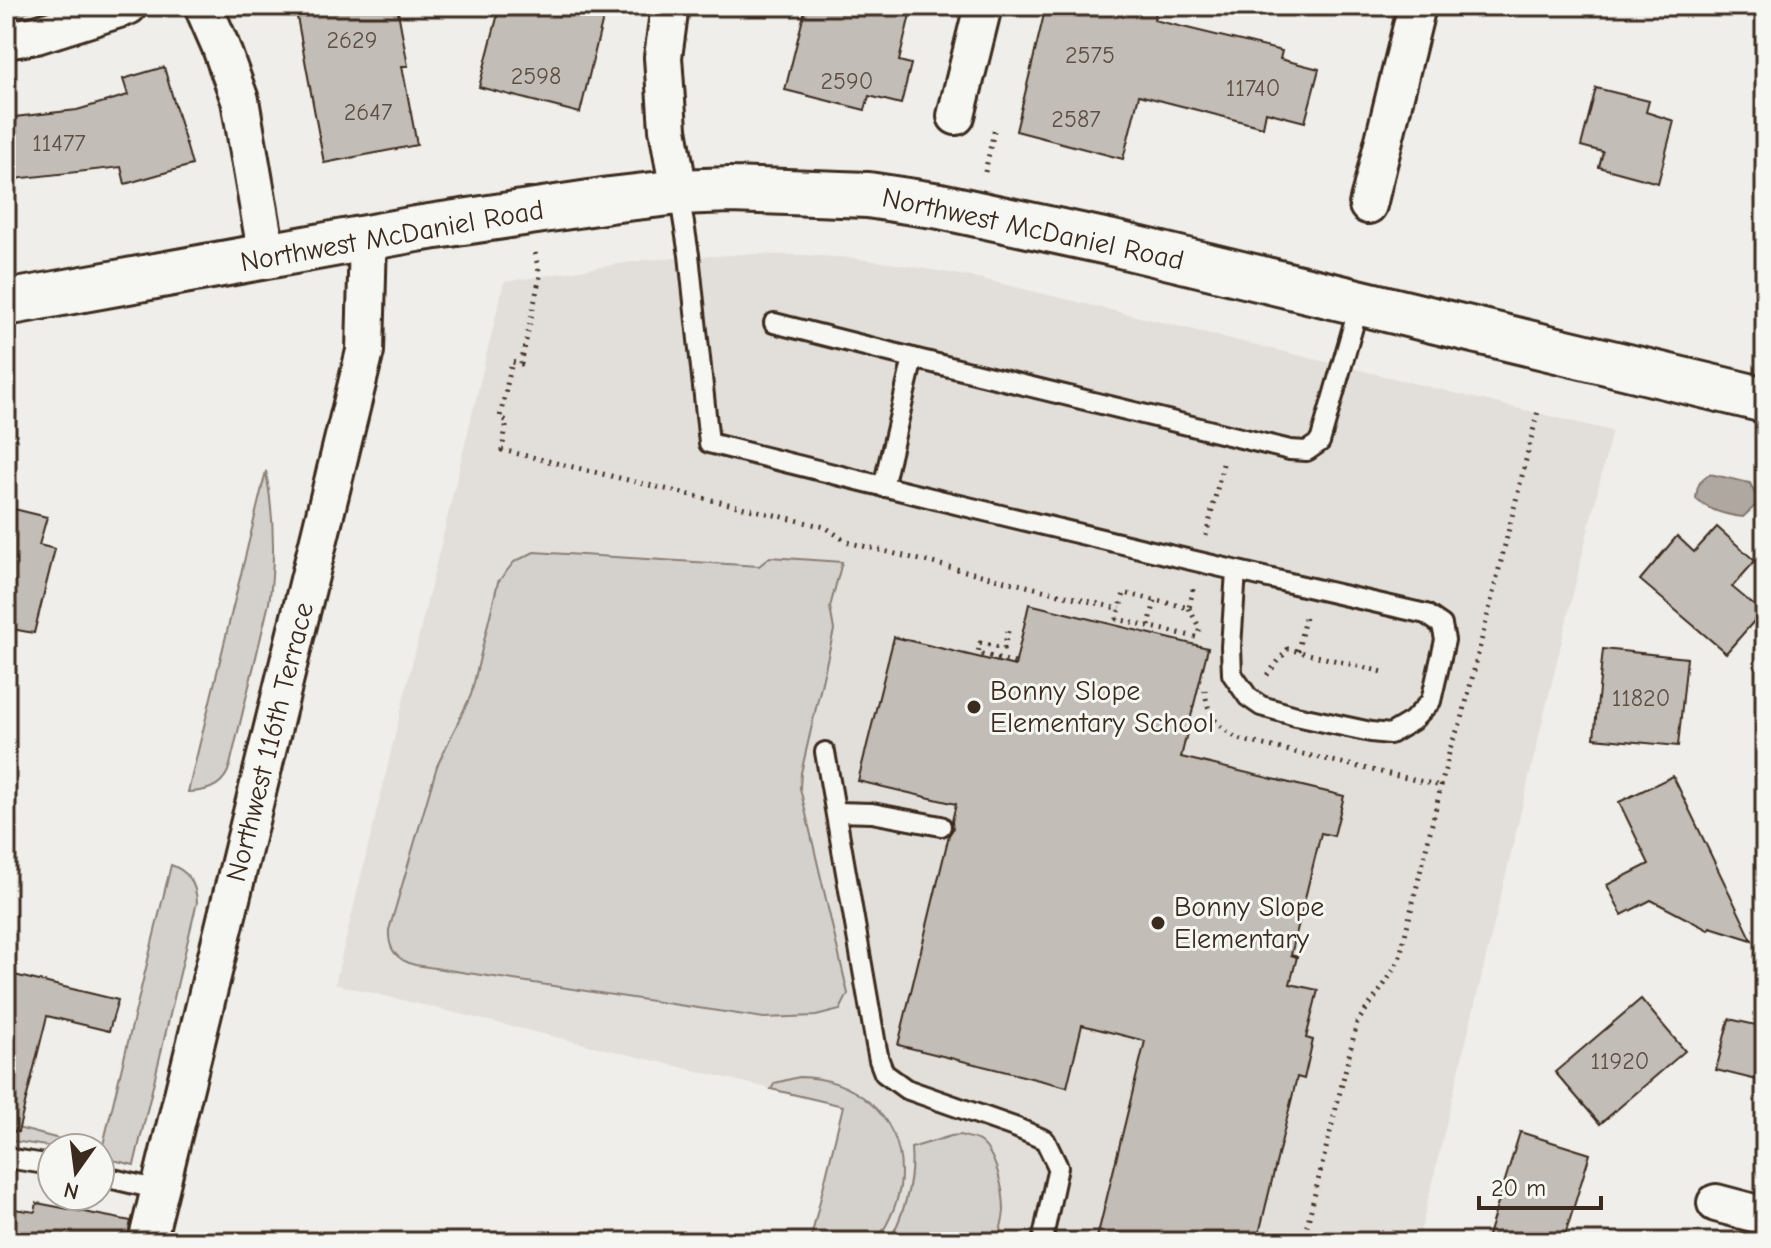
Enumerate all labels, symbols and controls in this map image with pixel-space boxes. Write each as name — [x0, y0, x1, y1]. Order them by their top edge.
house number: 2629 — [327, 26, 377, 54]
house number: 2575 — [1065, 41, 1115, 69]
house number: 2598 — [511, 62, 561, 90]
house number: 2590 — [821, 67, 873, 95]
house number: 11740 — [1226, 74, 1280, 102]
house number: 2647 — [344, 98, 392, 126]
house number: 2587 — [1051, 105, 1101, 133]
house number: 11477 — [32, 129, 86, 157]
street label: Northwest McDaniel Road — [879, 181, 1187, 277]
street label: Northwest McDaniel Road — [238, 194, 546, 278]
street label: Northwest 116th Terrace — [220, 599, 320, 885]
place label: Bonny Slope Elementary School — [990, 675, 1214, 739]
house number: 11820 — [1612, 684, 1670, 712]
marker: Bonny Slope Elementary School — [965, 698, 983, 716]
place label: Bonny Slope Elementary — [1174, 891, 1324, 955]
marker: Bonny Slope Elementary — [1149, 914, 1167, 932]
house number: 11920 — [1591, 1047, 1649, 1075]
north arrow — [36, 1132, 116, 1212]
scale bar — [1479, 1160, 1601, 1210]
text: 20 m — [1491, 1174, 1546, 1202]
text: N — [61, 1176, 82, 1205]

